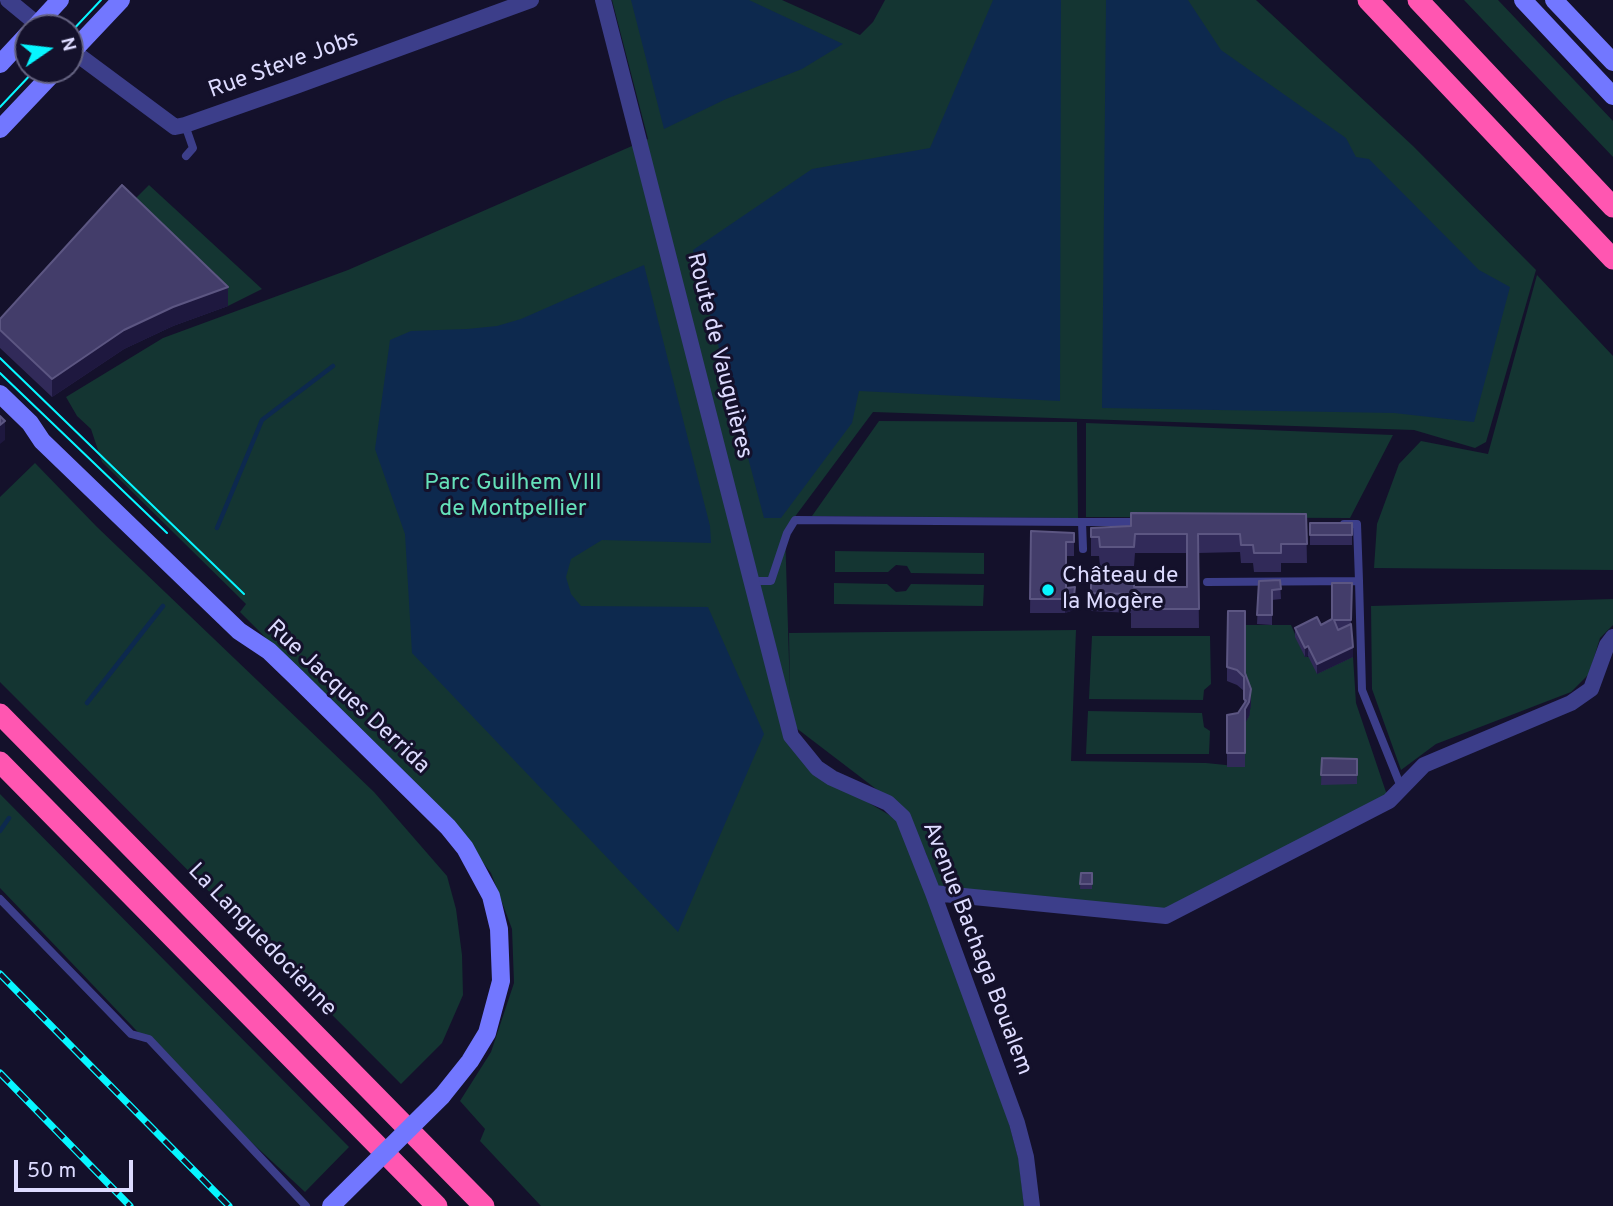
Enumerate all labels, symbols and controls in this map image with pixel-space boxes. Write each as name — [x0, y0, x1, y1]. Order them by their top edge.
north arrow — [14, 14, 84, 84]
street label: Rue Steve Jobs — [205, 26, 363, 106]
text: N — [54, 35, 81, 54]
street label: Route de Vauguières — [679, 250, 757, 462]
park label: Parc Guilhem VIII de Montpellier — [424, 470, 602, 524]
place label: Château de la Mogère — [1062, 563, 1178, 617]
marker: Château de la Mogère — [1040, 582, 1056, 598]
street label: Rue Jacques Derrida — [260, 615, 434, 781]
street label: Avenue Bachaga Boualem — [915, 818, 1037, 1080]
street label: La Languedocienne — [181, 859, 341, 1023]
scale bar — [18, 1146, 136, 1190]
text: 50 m — [27, 1158, 76, 1185]

